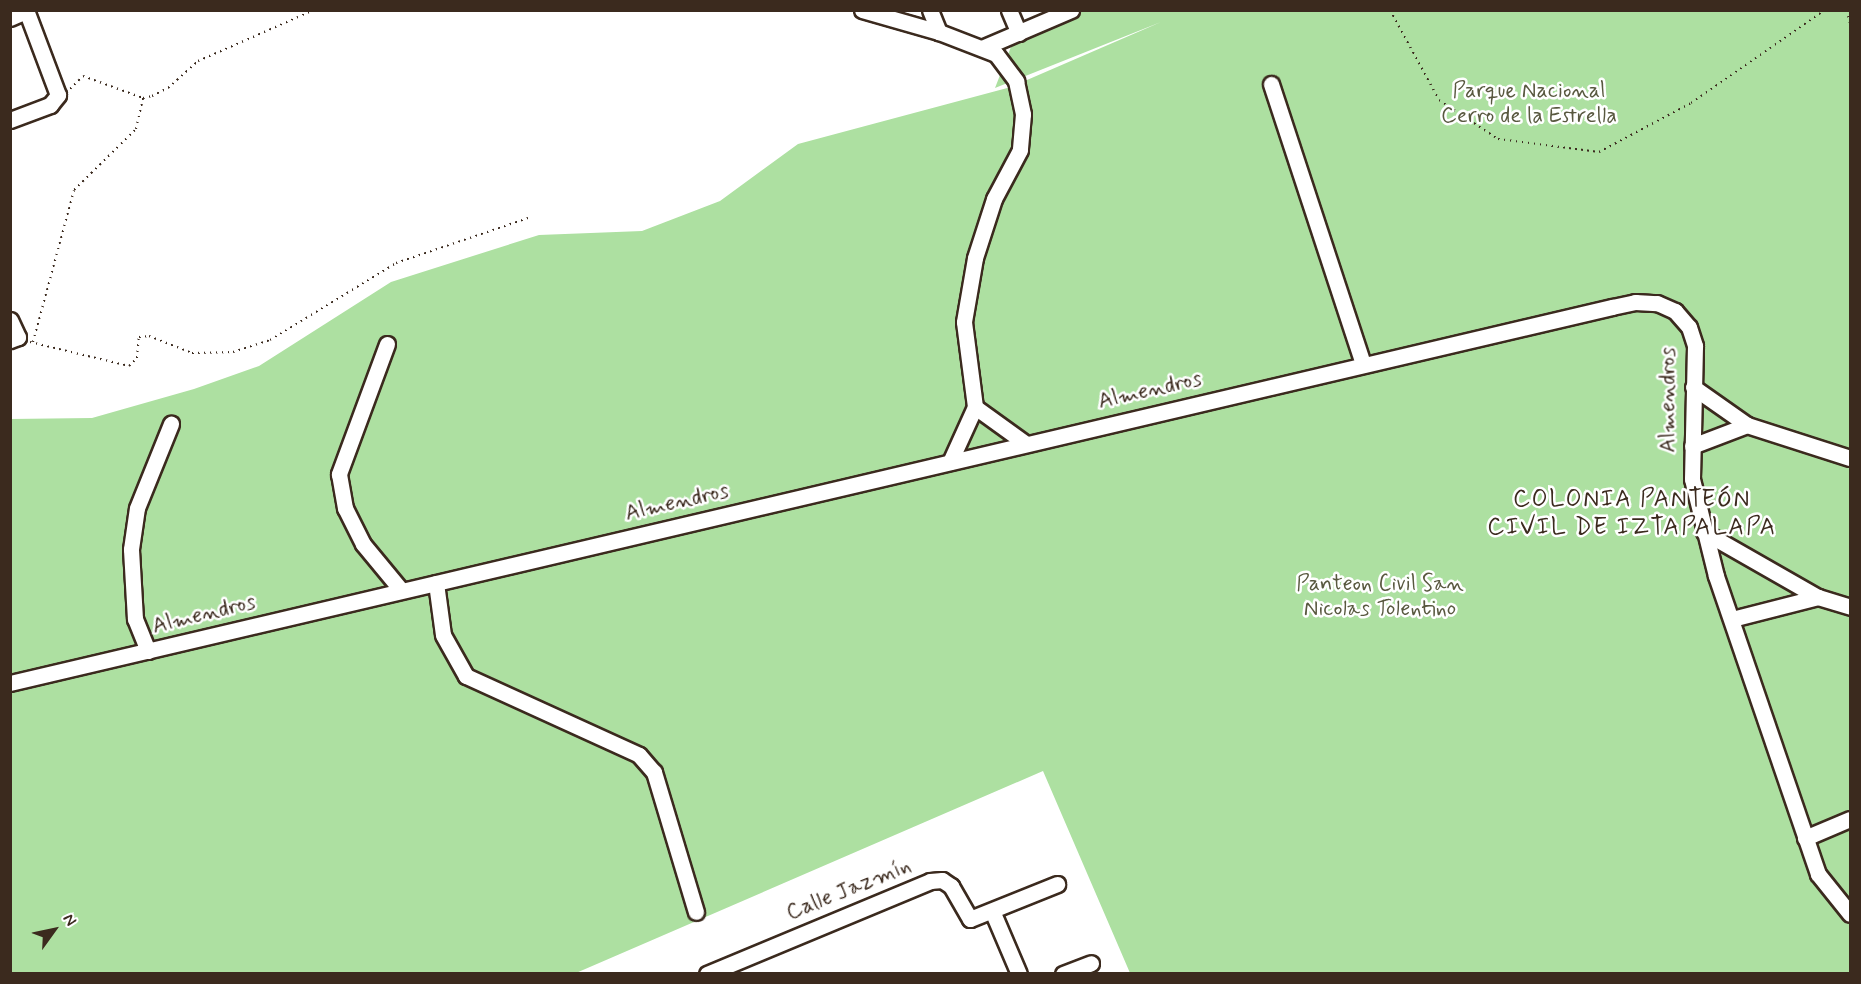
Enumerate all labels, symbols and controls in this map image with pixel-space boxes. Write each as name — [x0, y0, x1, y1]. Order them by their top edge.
park label: Parque Nacional Cerro de la Estrella — [1441, 78, 1617, 130]
street label: Almendros — [1656, 347, 1682, 453]
street label: Almendros — [1096, 366, 1204, 416]
street label: Almendros — [623, 478, 731, 528]
district label: COLONIA PANTEÓN CIVIL DE IZTAPALAPA — [1486, 486, 1778, 542]
park label: Panteon Civil San Nicolas Tolentino — [1298, 571, 1462, 622]
street label: Almendros — [150, 589, 258, 641]
street label: Calle Jazmín — [784, 853, 914, 927]
north arrow — [24, 900, 84, 960]
text: N — [58, 910, 81, 930]

